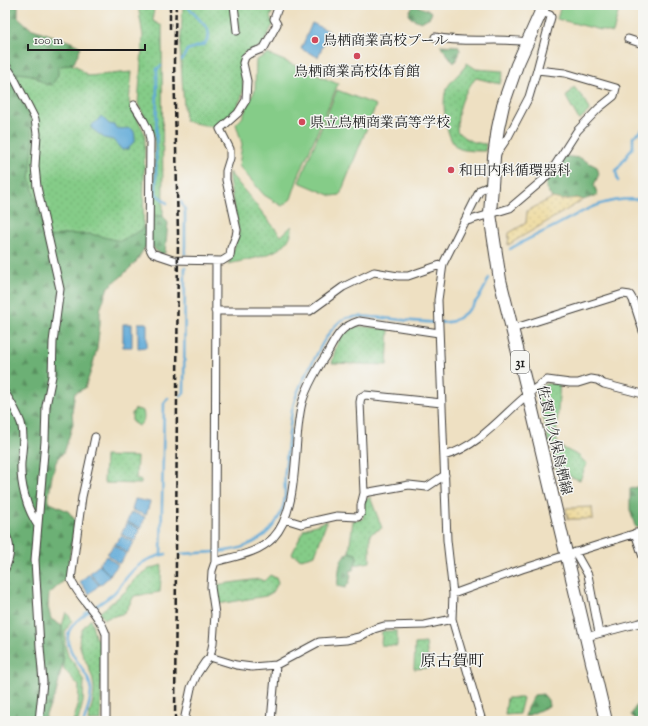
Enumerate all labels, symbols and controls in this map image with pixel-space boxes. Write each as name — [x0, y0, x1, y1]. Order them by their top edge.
scale bar — [28, 26, 145, 52]
text: 100 m — [34, 32, 63, 50]
place label: 鳥栖商業高校プール — [323, 32, 448, 52]
marker: 鳥栖商業高校プール — [310, 35, 320, 45]
marker: 鳥栖商業高校体育館 — [352, 51, 362, 61]
place label: 鳥栖商業高校体育館 — [294, 63, 420, 83]
place label: 県立鳥栖商業高等学校 — [310, 114, 450, 134]
marker: 県立鳥栖商業高等学校 — [297, 117, 307, 127]
place label: 和田内科循環器科 — [459, 162, 571, 182]
marker: 和田内科循環器科 — [446, 165, 456, 175]
road number: 31 — [511, 351, 529, 373]
street label: 佐賀川久保鳥栖線 — [531, 384, 575, 497]
district label: 原古賀町 — [420, 651, 484, 674]

